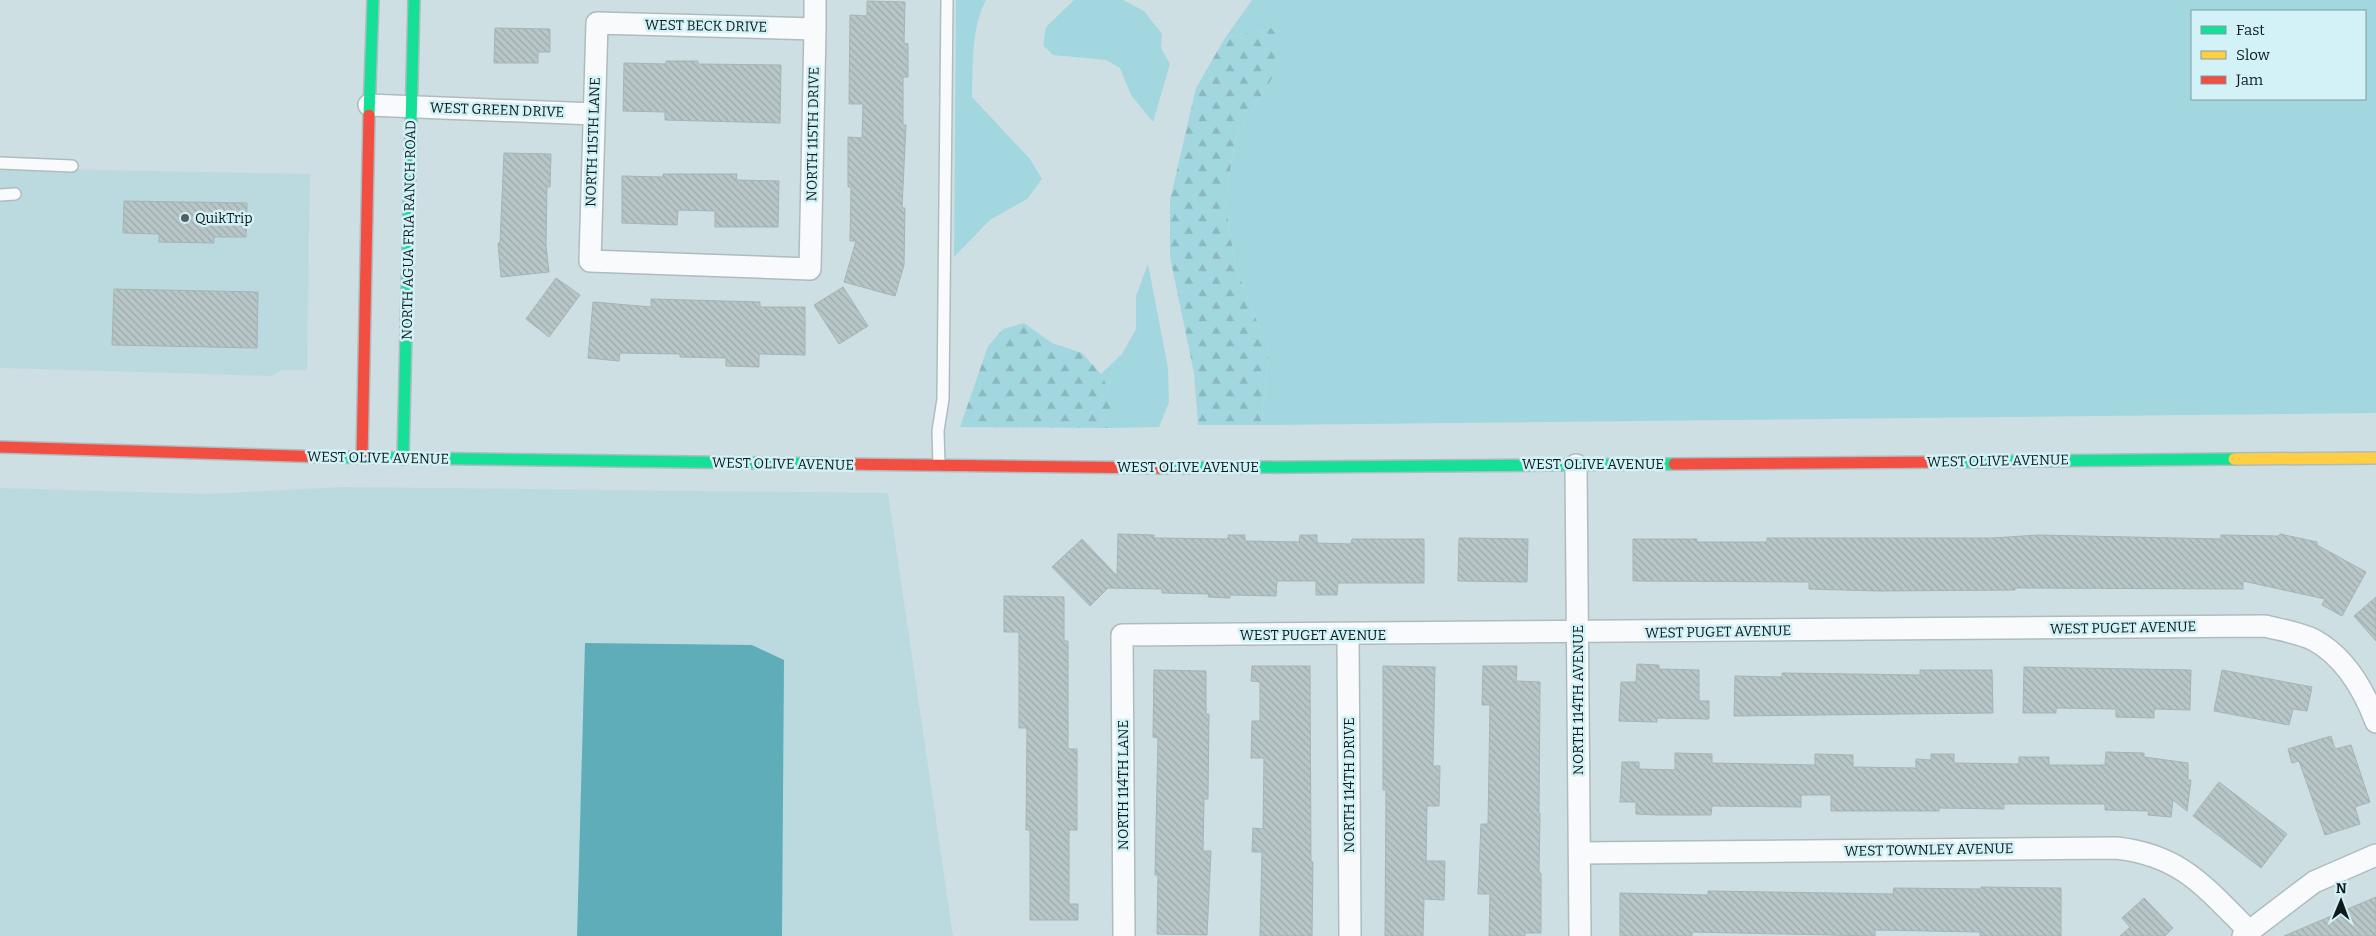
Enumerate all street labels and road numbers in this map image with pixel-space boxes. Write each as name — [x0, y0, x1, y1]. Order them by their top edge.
street label: WEST BECK DRIVE — [645, 16, 767, 36]
street label: NORTH 115TH DRIVE — [803, 66, 823, 202]
street label: NORTH 115TH LANE — [582, 77, 604, 207]
street label: WEST GREEN DRIVE — [430, 99, 564, 121]
street label: NORTH AGUA FRIA RANCH ROAD — [399, 120, 419, 340]
street label: WEST OLIVE AVENUE — [307, 448, 449, 468]
street label: WEST OLIVE AVENUE — [1927, 451, 2069, 471]
street label: WEST OLIVE AVENUE — [712, 454, 854, 474]
street label: WEST OLIVE AVENUE — [1522, 456, 1664, 473]
street label: WEST OLIVE AVENUE — [1117, 459, 1259, 476]
street label: WEST PUGET AVENUE — [2050, 618, 2196, 638]
street label: WEST PUGET AVENUE — [1645, 622, 1791, 642]
street label: NORTH 114TH AVENUE — [1570, 625, 1587, 775]
street label: WEST PUGET AVENUE — [1240, 627, 1386, 644]
street label: NORTH 114TH DRIVE — [1341, 717, 1358, 853]
street label: NORTH 114TH LANE — [1115, 720, 1132, 850]
street label: WEST TOWNLEY AVENUE — [1844, 840, 2014, 860]

